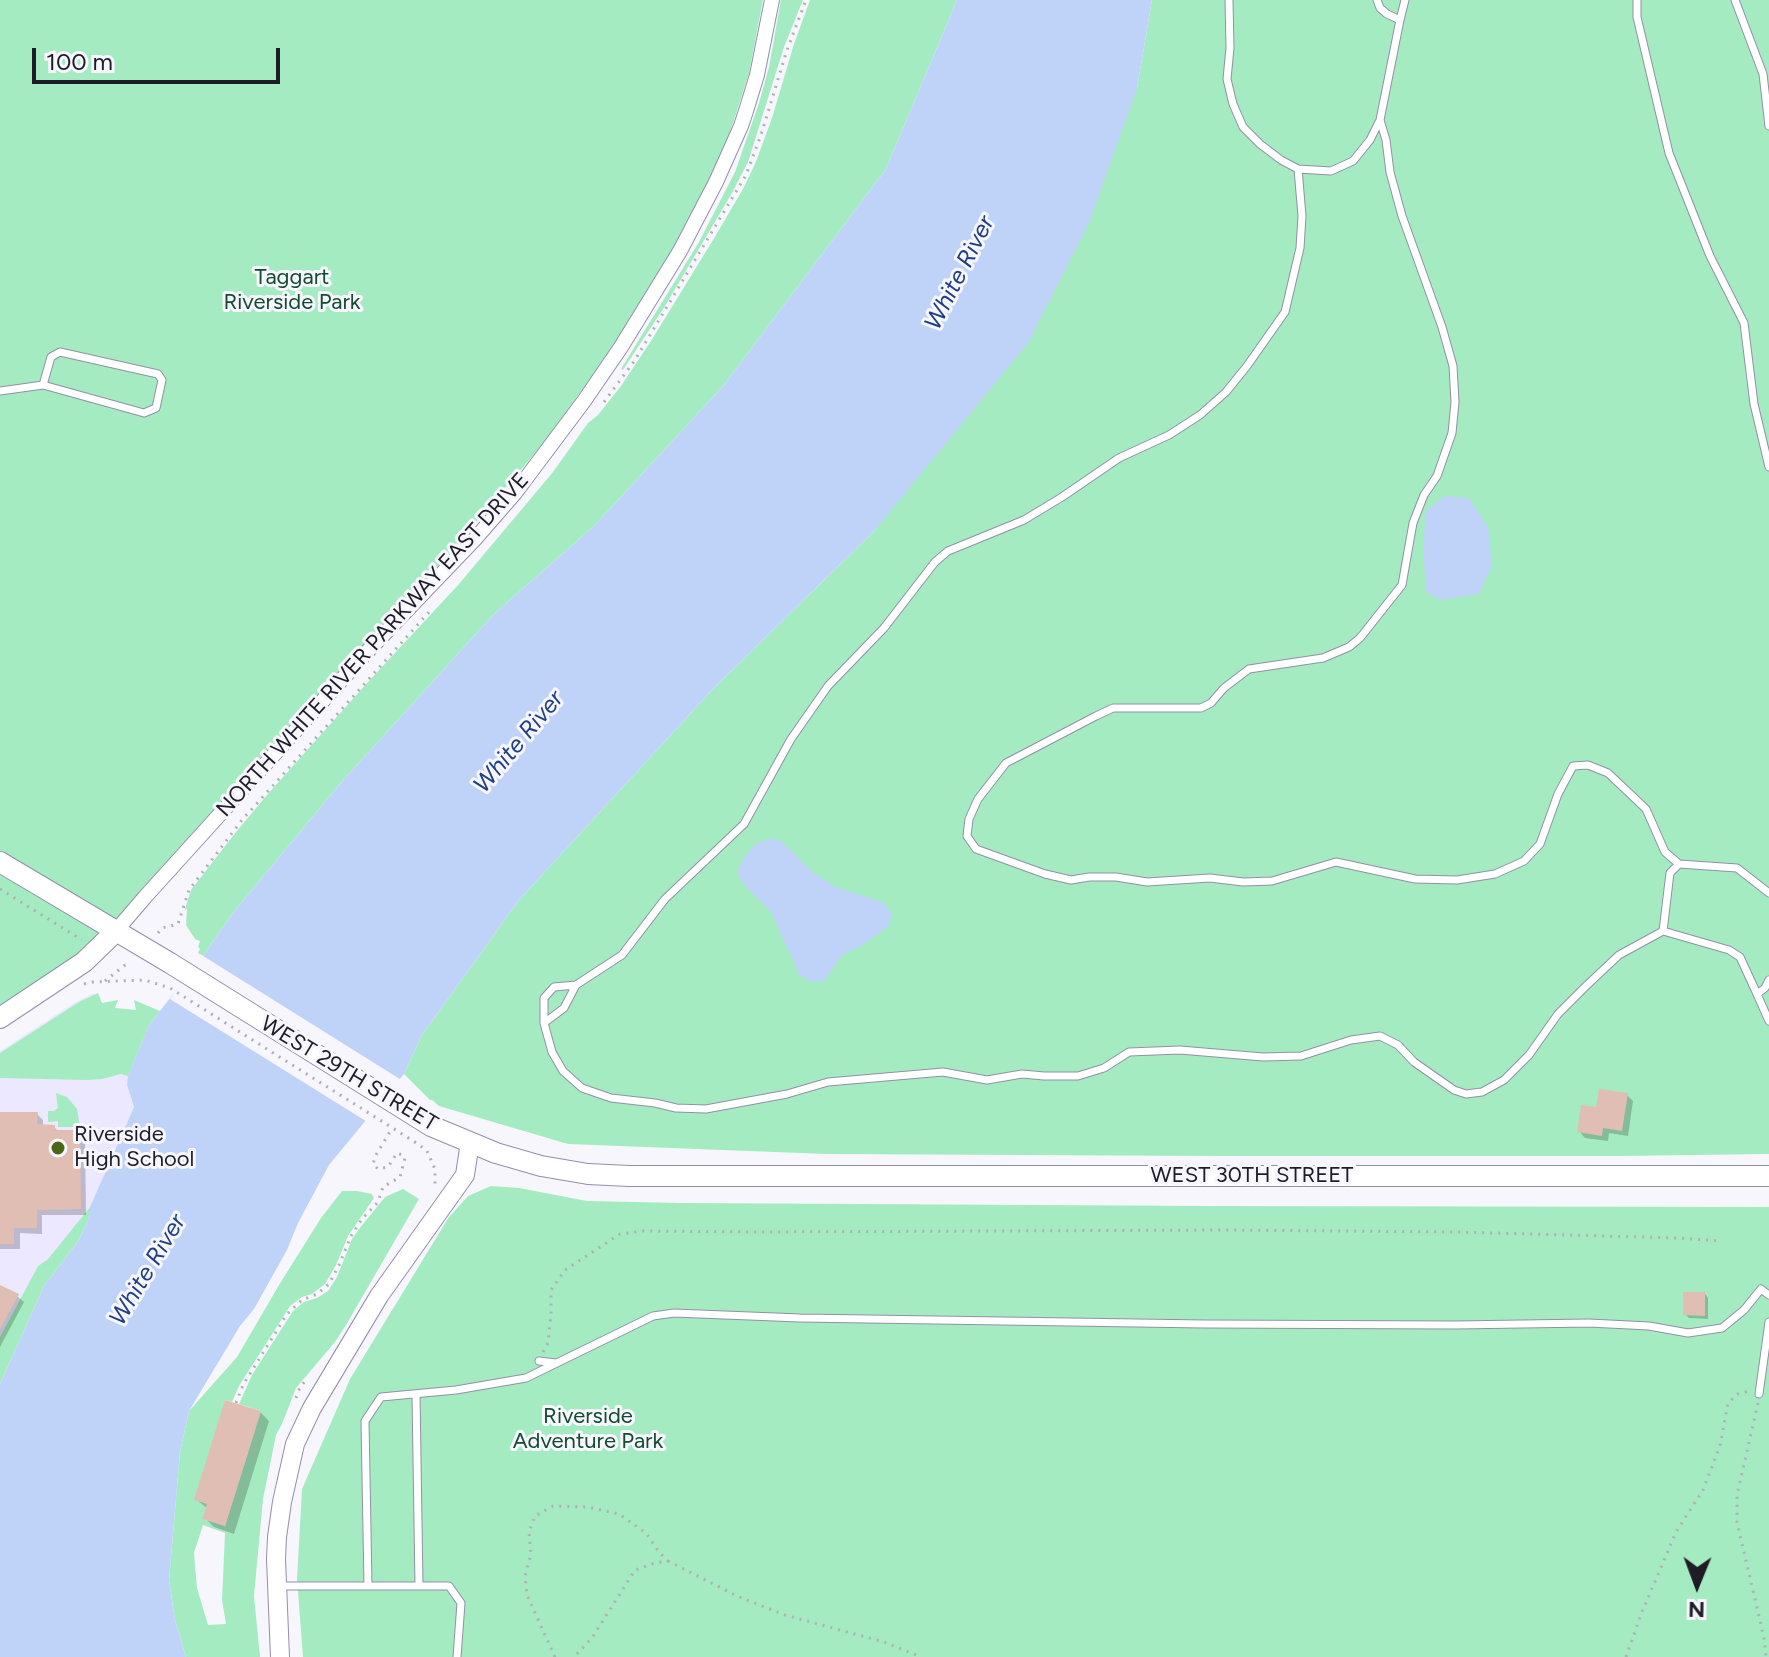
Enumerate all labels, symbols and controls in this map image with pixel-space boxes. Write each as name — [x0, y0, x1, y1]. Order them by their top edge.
scale bar — [36, 32, 284, 82]
text: 100 m — [46, 47, 113, 76]
water label: White River — [919, 211, 1001, 335]
park label: Taggart Riverside Park — [223, 265, 361, 316]
street label: NORTH WHITE RIVER PARKWAY EAST DRIVE — [211, 467, 535, 823]
water label: White River — [468, 685, 570, 799]
street label: WEST 29TH STREET — [256, 1011, 442, 1137]
place label: Riverside High School — [74, 1122, 194, 1174]
marker: Riverside High School — [49, 1139, 67, 1157]
street label: WEST 30TH STREET — [1150, 1163, 1354, 1189]
water label: White River — [104, 1209, 192, 1331]
park label: Riverside Adventure Park — [513, 1404, 663, 1456]
north arrow — [1657, 1545, 1737, 1625]
text: N — [1688, 1596, 1705, 1623]

